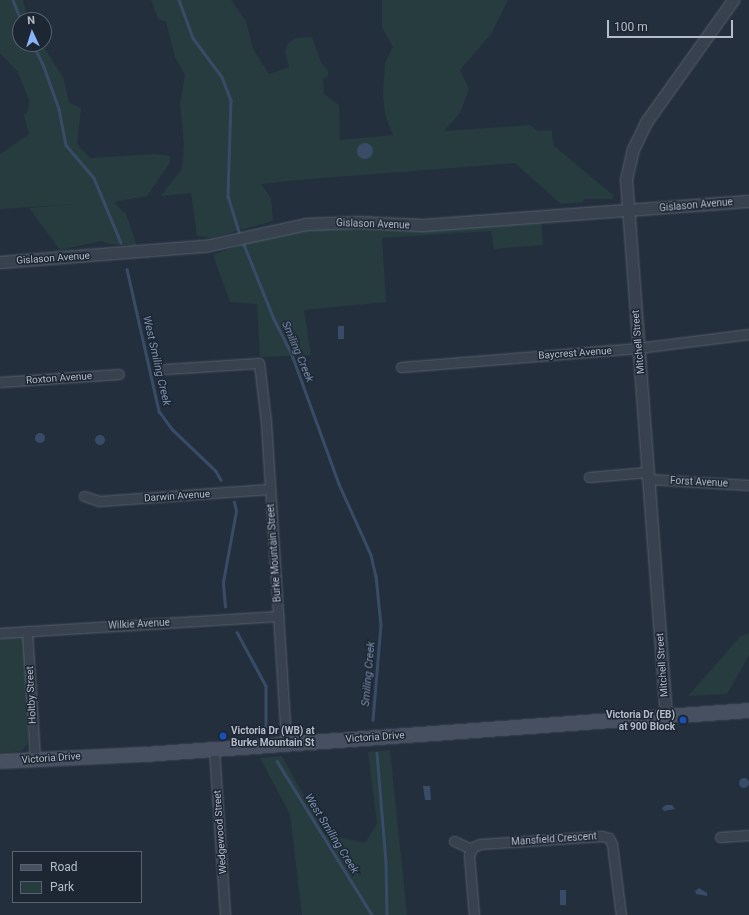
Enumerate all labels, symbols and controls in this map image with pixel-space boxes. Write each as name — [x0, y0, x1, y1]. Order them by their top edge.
north arrow — [12, 12, 52, 52]
scale bar — [609, 12, 735, 38]
text: N — [27, 14, 36, 27]
text: 100 m — [614, 20, 648, 34]
street label: Gislason Avenue — [659, 196, 733, 214]
street label: Gislason Avenue — [336, 217, 410, 231]
street label: Gislason Avenue — [16, 249, 90, 267]
street label: Mitchell Street — [629, 309, 647, 375]
water label: West Smiling Creek — [139, 315, 173, 407]
water label: Smiling Creek — [278, 319, 316, 385]
street label: Baycrest Avenue — [538, 344, 612, 362]
street label: Roxton Avenue — [26, 370, 92, 386]
street label: Forst Avenue — [670, 474, 728, 490]
street label: Darwin Avenue — [144, 488, 210, 504]
street label: Burke Mountain Street — [265, 503, 283, 603]
street label: Wilkie Avenue — [108, 616, 170, 632]
street label: Mitchell Street — [654, 633, 670, 697]
water label: Smiling Creek — [360, 641, 378, 707]
street label: Holtby Street — [23, 666, 39, 724]
place label: Victoria Dr (EB) at 900 Block — [606, 708, 675, 732]
marker: Victoria Dr (EB) at 900 Block — [678, 715, 688, 725]
place label: Victoria Dr (WB) at Burke Mountain St — [231, 724, 315, 748]
street label: Victoria Drive — [345, 729, 405, 745]
marker: Victoria Dr (WB) at Burke Mountain St — [218, 731, 228, 741]
street label: Victoria Drive — [21, 750, 81, 766]
street label: Wedgewood Street — [211, 790, 229, 874]
water label: West Smiling Creek — [301, 792, 361, 876]
street label: Mansfield Crescent — [511, 830, 597, 848]
legend — [12, 851, 142, 903]
text: Road — [50, 860, 78, 874]
text: Park — [50, 880, 74, 894]

